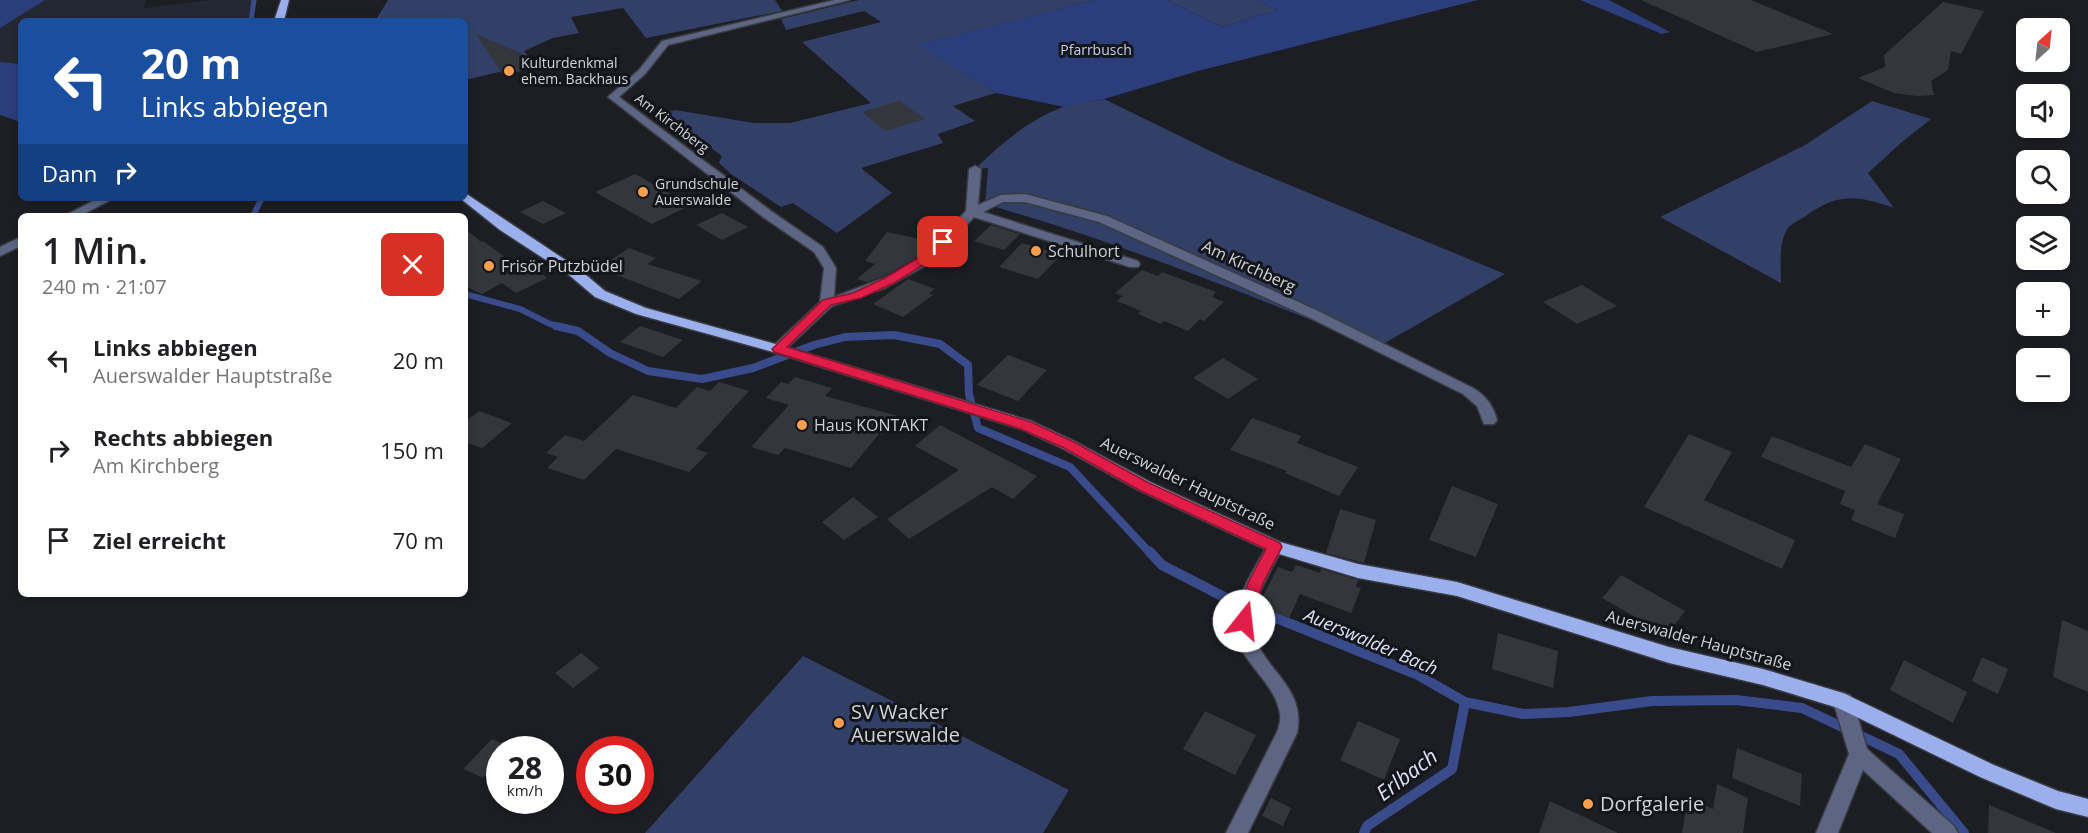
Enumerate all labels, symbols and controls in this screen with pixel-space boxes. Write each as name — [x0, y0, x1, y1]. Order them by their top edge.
north arrow — [2016, 18, 2070, 72]
map controls — [2016, 18, 2070, 402]
text: 20 m — [141, 34, 241, 91]
park label: Pfarrbusch — [1060, 40, 1132, 59]
icon: left — [42, 42, 120, 120]
place label: Kulturdenkmal ehem. Backhaus — [521, 53, 628, 88]
marker: Kulturdenkmal ehem. Backhaus — [502, 64, 516, 78]
button: sound — [2016, 84, 2070, 138]
text: Links abbiegen — [141, 88, 329, 125]
street label: Am Kirchberg — [631, 88, 714, 157]
button: search — [2016, 150, 2070, 204]
icon: right — [109, 156, 142, 189]
text: Dann — [42, 158, 97, 188]
place label: Grundschule Auerswalde — [655, 174, 739, 209]
marker: Grundschule Auerswalde — [636, 185, 650, 199]
pin — [917, 216, 968, 267]
button: layers — [2016, 216, 2070, 270]
icon: arrive — [926, 225, 959, 258]
text: 1 Min. — [42, 226, 148, 275]
button: close — [381, 233, 444, 296]
street label: Am Kirchberg — [1199, 235, 1300, 297]
place label: Schulhort — [1048, 240, 1120, 262]
marker: Schulhort — [1029, 244, 1043, 258]
place label: Frisör Putzbüdel — [501, 255, 623, 277]
marker: Frisör Putzbüdel — [482, 259, 496, 273]
text: 240 m · 21:07 — [42, 273, 167, 300]
button: + — [2016, 282, 2070, 336]
text: Links abbiegen — [93, 332, 258, 362]
icon: left — [42, 344, 75, 377]
text: 20 m — [393, 345, 444, 375]
button: − — [2016, 348, 2070, 402]
text: Auerswalder Hauptstraße — [93, 362, 332, 389]
place label: Haus KONTAKT — [814, 414, 928, 436]
marker: Haus KONTAKT — [795, 418, 809, 432]
text: Rechts abbiegen — [93, 422, 273, 452]
street label: Auerswalder Hauptstraße — [1097, 431, 1279, 535]
icon: right — [42, 434, 75, 467]
text: 150 m — [380, 435, 444, 465]
text: Am Kirchberg — [93, 452, 219, 479]
icon: arrive — [42, 524, 75, 557]
text: Ziel erreicht — [93, 525, 226, 555]
text: 70 m — [393, 525, 444, 555]
position arrow — [1212, 589, 1276, 653]
water label: Auerswalder Bach — [1299, 601, 1442, 680]
street label: Auerswalder Hauptstraße — [1604, 605, 1794, 675]
place label: SV Wacker Auerswalde — [851, 698, 960, 748]
marker: SV Wacker Auerswalde — [832, 716, 846, 730]
speed limit sign: 30 — [576, 736, 654, 814]
water label: Erlbach — [1370, 742, 1443, 806]
text: 28 — [508, 747, 542, 788]
text: km/h — [507, 780, 543, 800]
place label: Dorfgalerie — [1600, 790, 1704, 817]
marker: Dorfgalerie — [1581, 797, 1595, 811]

